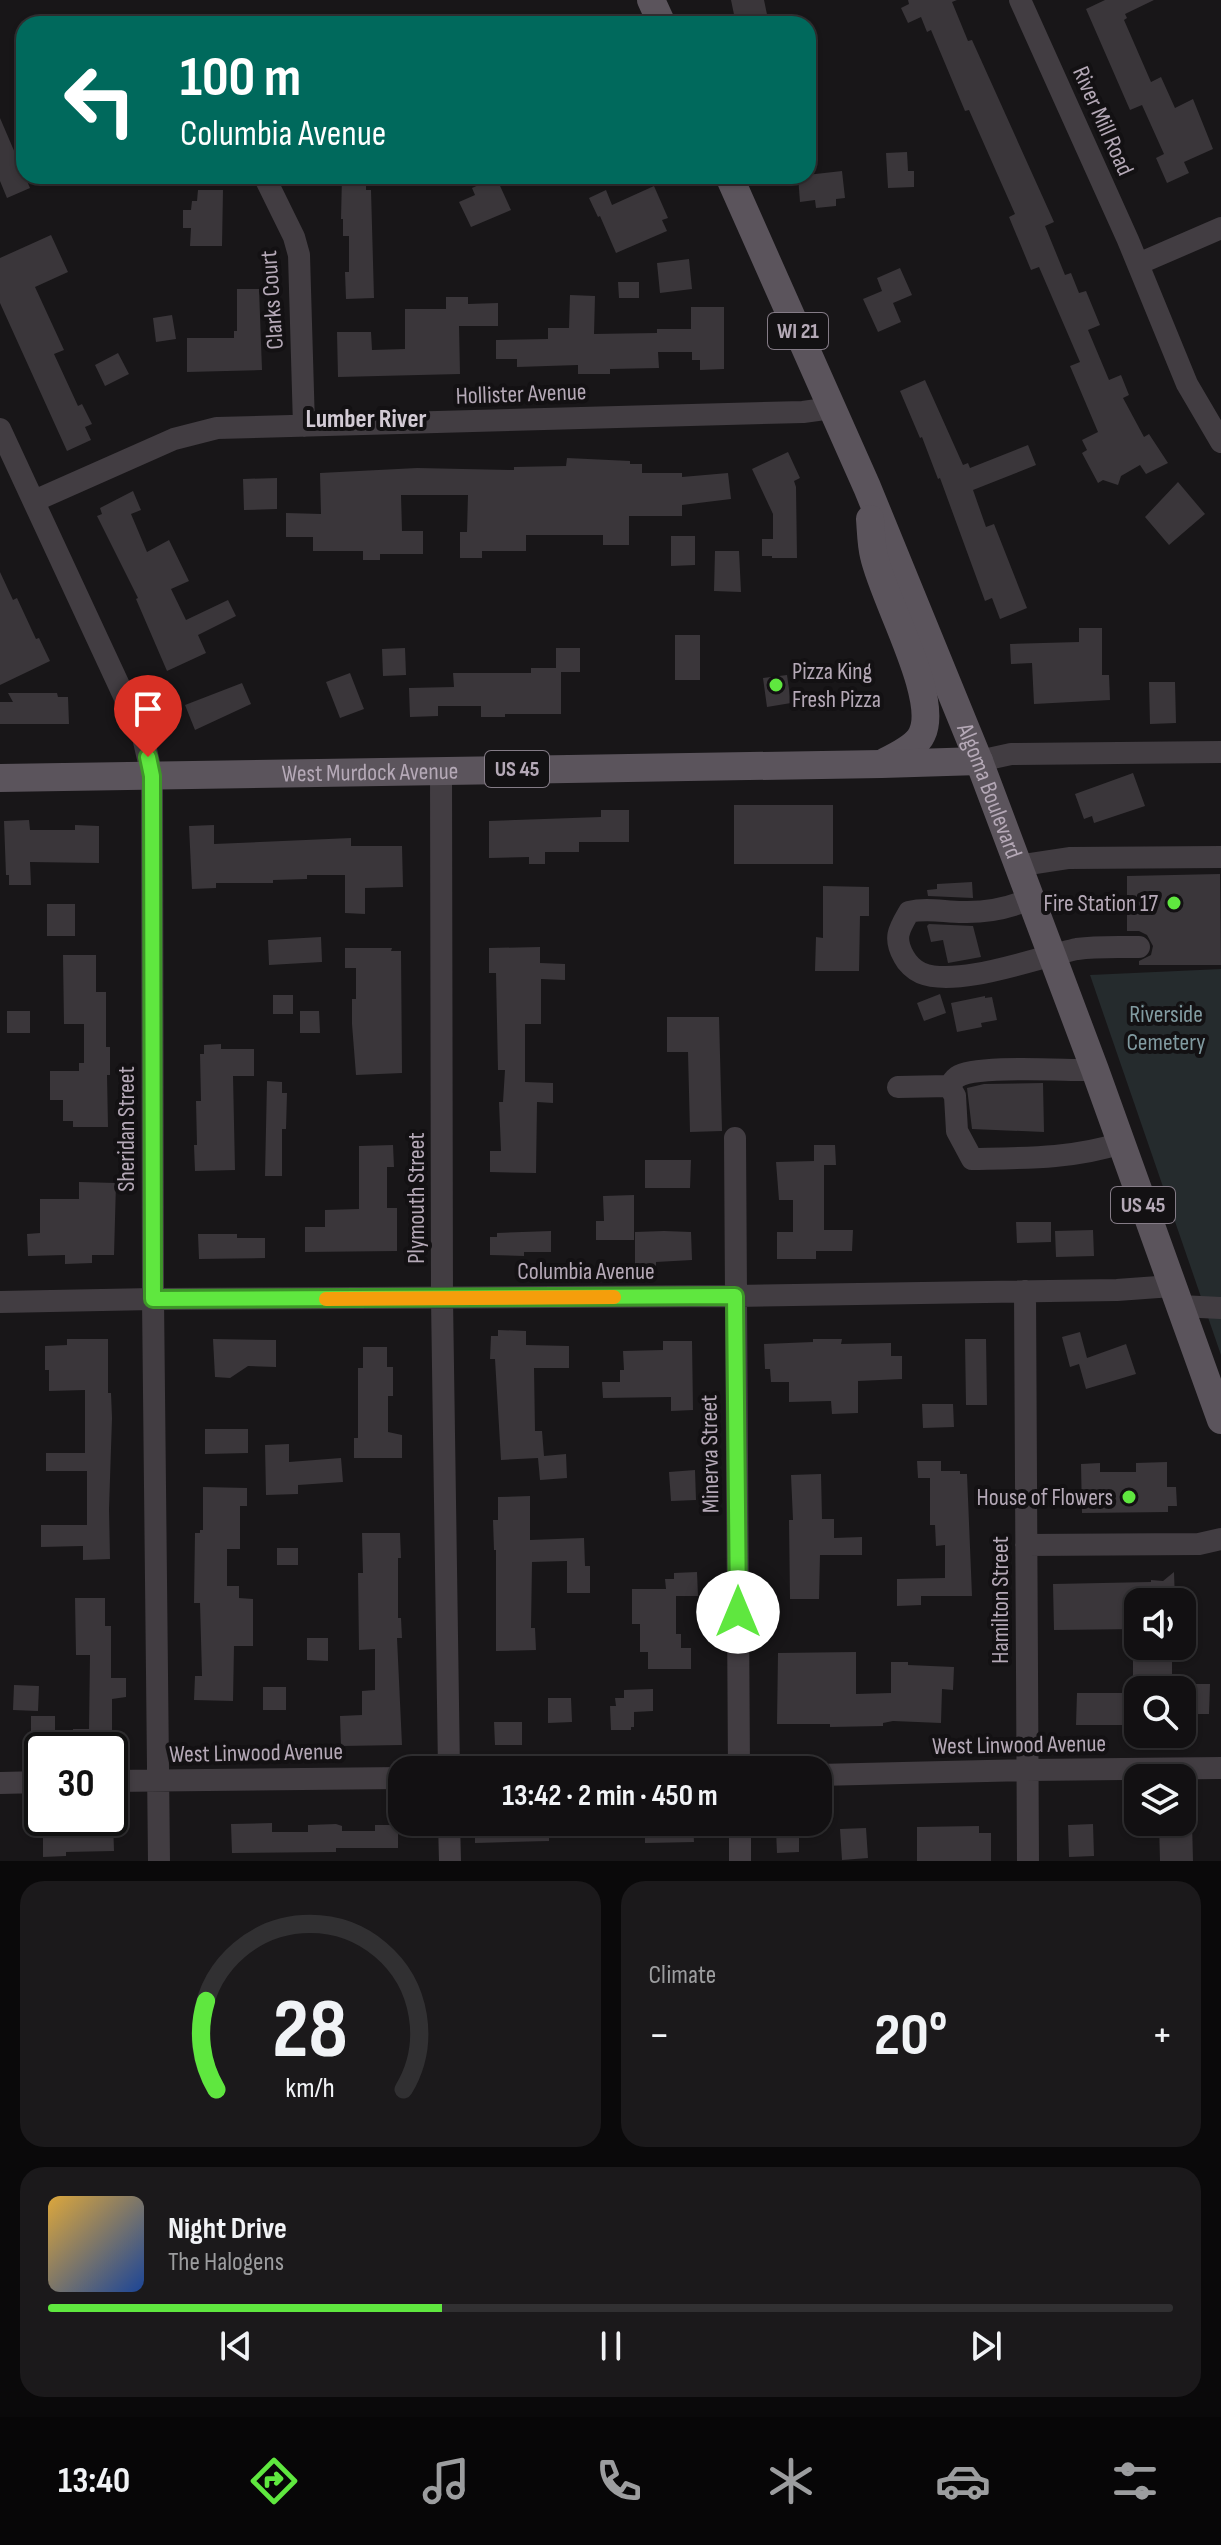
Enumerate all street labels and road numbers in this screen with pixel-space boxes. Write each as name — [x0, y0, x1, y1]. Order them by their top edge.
street label: River Mill Road — [1066, 62, 1140, 180]
street label: Clarks Court — [254, 249, 290, 351]
road number: WI 21 — [768, 313, 828, 349]
street label: Hollister Avenue — [455, 377, 587, 411]
street label: Algoma Boulevard — [950, 718, 1029, 862]
road number: US 45 — [485, 751, 549, 787]
street label: West Murdock Avenue — [281, 756, 459, 788]
street label: Sheridan Street — [112, 1066, 141, 1192]
street label: Plymouth Street — [402, 1132, 431, 1264]
road number: US 45 — [1111, 1187, 1175, 1223]
street label: Columbia Avenue — [517, 1257, 655, 1286]
street label: Minerva Street — [694, 1395, 726, 1513]
street label: Hamilton Street — [986, 1536, 1015, 1664]
street label: West Linwood Avenue — [932, 1729, 1106, 1761]
street label: West Linwood Avenue — [169, 1737, 343, 1769]

